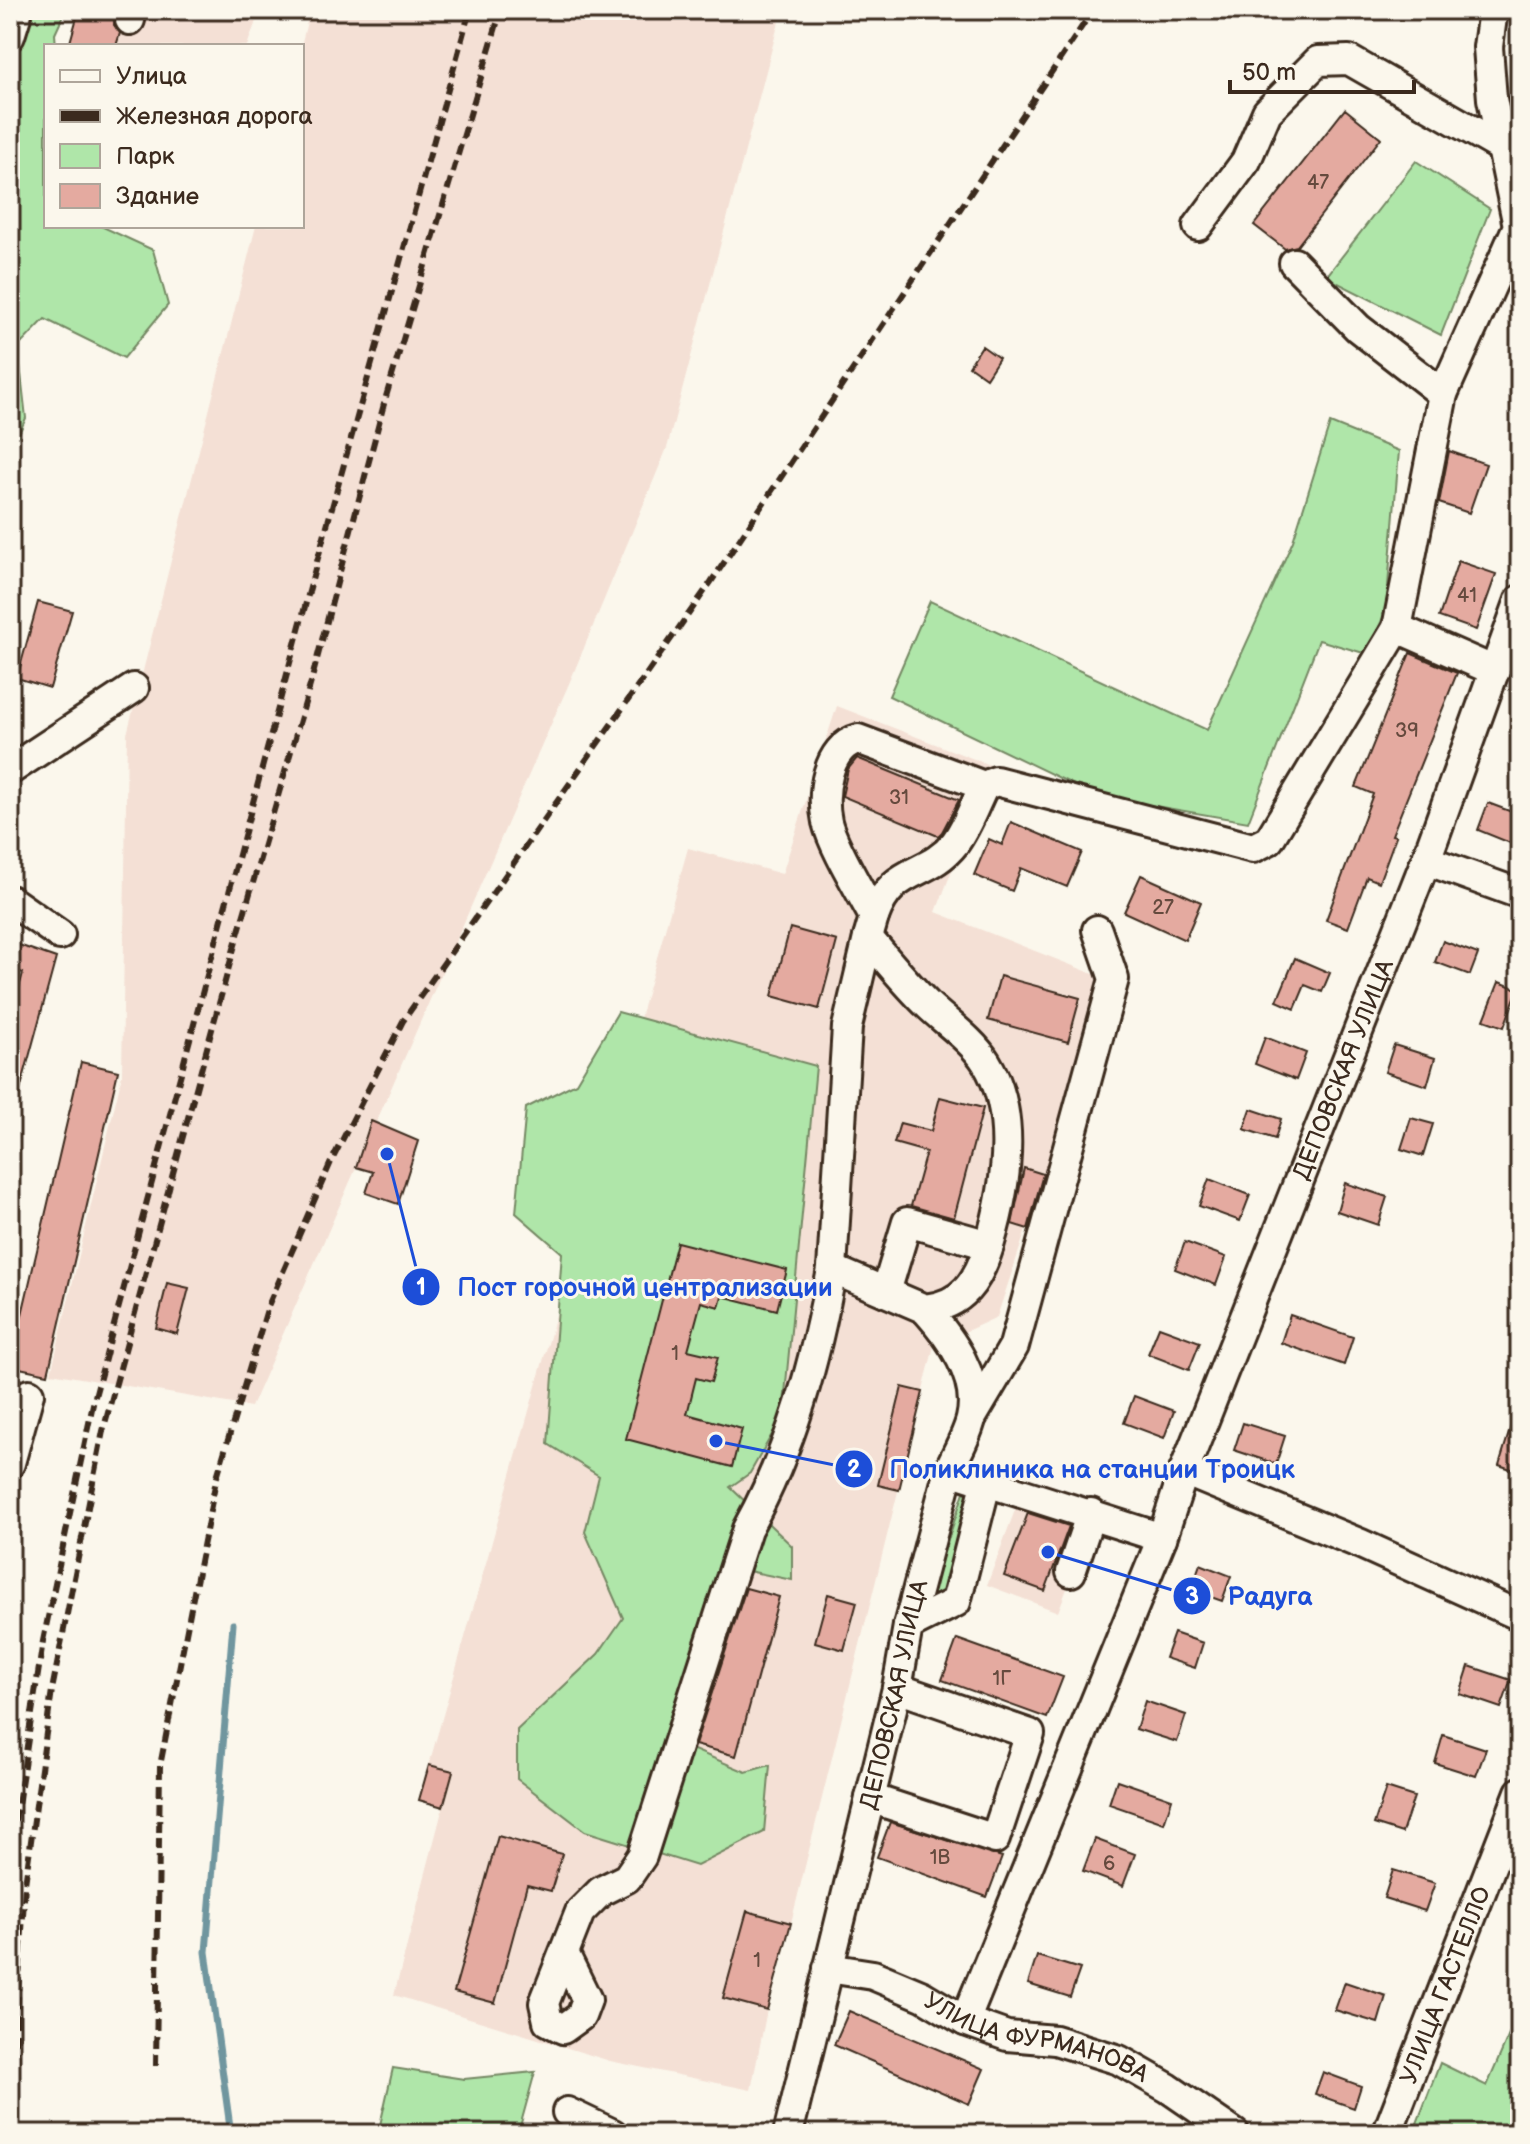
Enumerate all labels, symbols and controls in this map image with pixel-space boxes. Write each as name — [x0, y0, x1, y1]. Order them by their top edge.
legend — [44, 44, 304, 228]
scale bar — [1230, 44, 1414, 94]
text: 50 m — [1242, 58, 1296, 87]
text: Улица — [116, 62, 187, 91]
text: Железная дорога — [116, 102, 313, 131]
text: Парк — [116, 142, 175, 171]
house number: 47 — [1307, 171, 1329, 195]
text: Здание — [116, 182, 199, 211]
house number: 41 — [1457, 584, 1477, 608]
house number: 39 — [1395, 719, 1419, 743]
house number: 31 — [889, 786, 909, 810]
house number: 27 — [1152, 896, 1174, 920]
street label: ДЕПОВСКАЯ УЛИЦА — [1287, 955, 1400, 1184]
callout: Пост горочной централизации — [401, 1262, 848, 1312]
text: 1 — [416, 1273, 426, 1302]
text: Пост горочной централизации — [457, 1273, 833, 1304]
house number: 1 — [671, 1342, 679, 1366]
callout: Поликлиника на станции Троицк — [834, 1444, 1311, 1494]
text: 2 — [847, 1455, 862, 1484]
text: Поликлиника на станции Троицк — [889, 1455, 1296, 1486]
callout: Радуга — [1172, 1571, 1328, 1621]
street label: ДЕПОВСКАЯ УЛИЦА — [854, 1576, 935, 1812]
text: 3 — [1185, 1582, 1199, 1611]
text: Радуга — [1228, 1582, 1313, 1613]
house number: 1Г — [993, 1667, 1011, 1691]
house number: 1В — [930, 1846, 951, 1870]
house number: 6 — [1103, 1852, 1115, 1876]
street label: УЛИЦА ГАСТЕЛЛО — [1394, 1882, 1497, 2088]
house number: 1 — [753, 1949, 761, 1973]
street label: УЛИЦА ФУРМАНОВА — [919, 1986, 1154, 2089]

